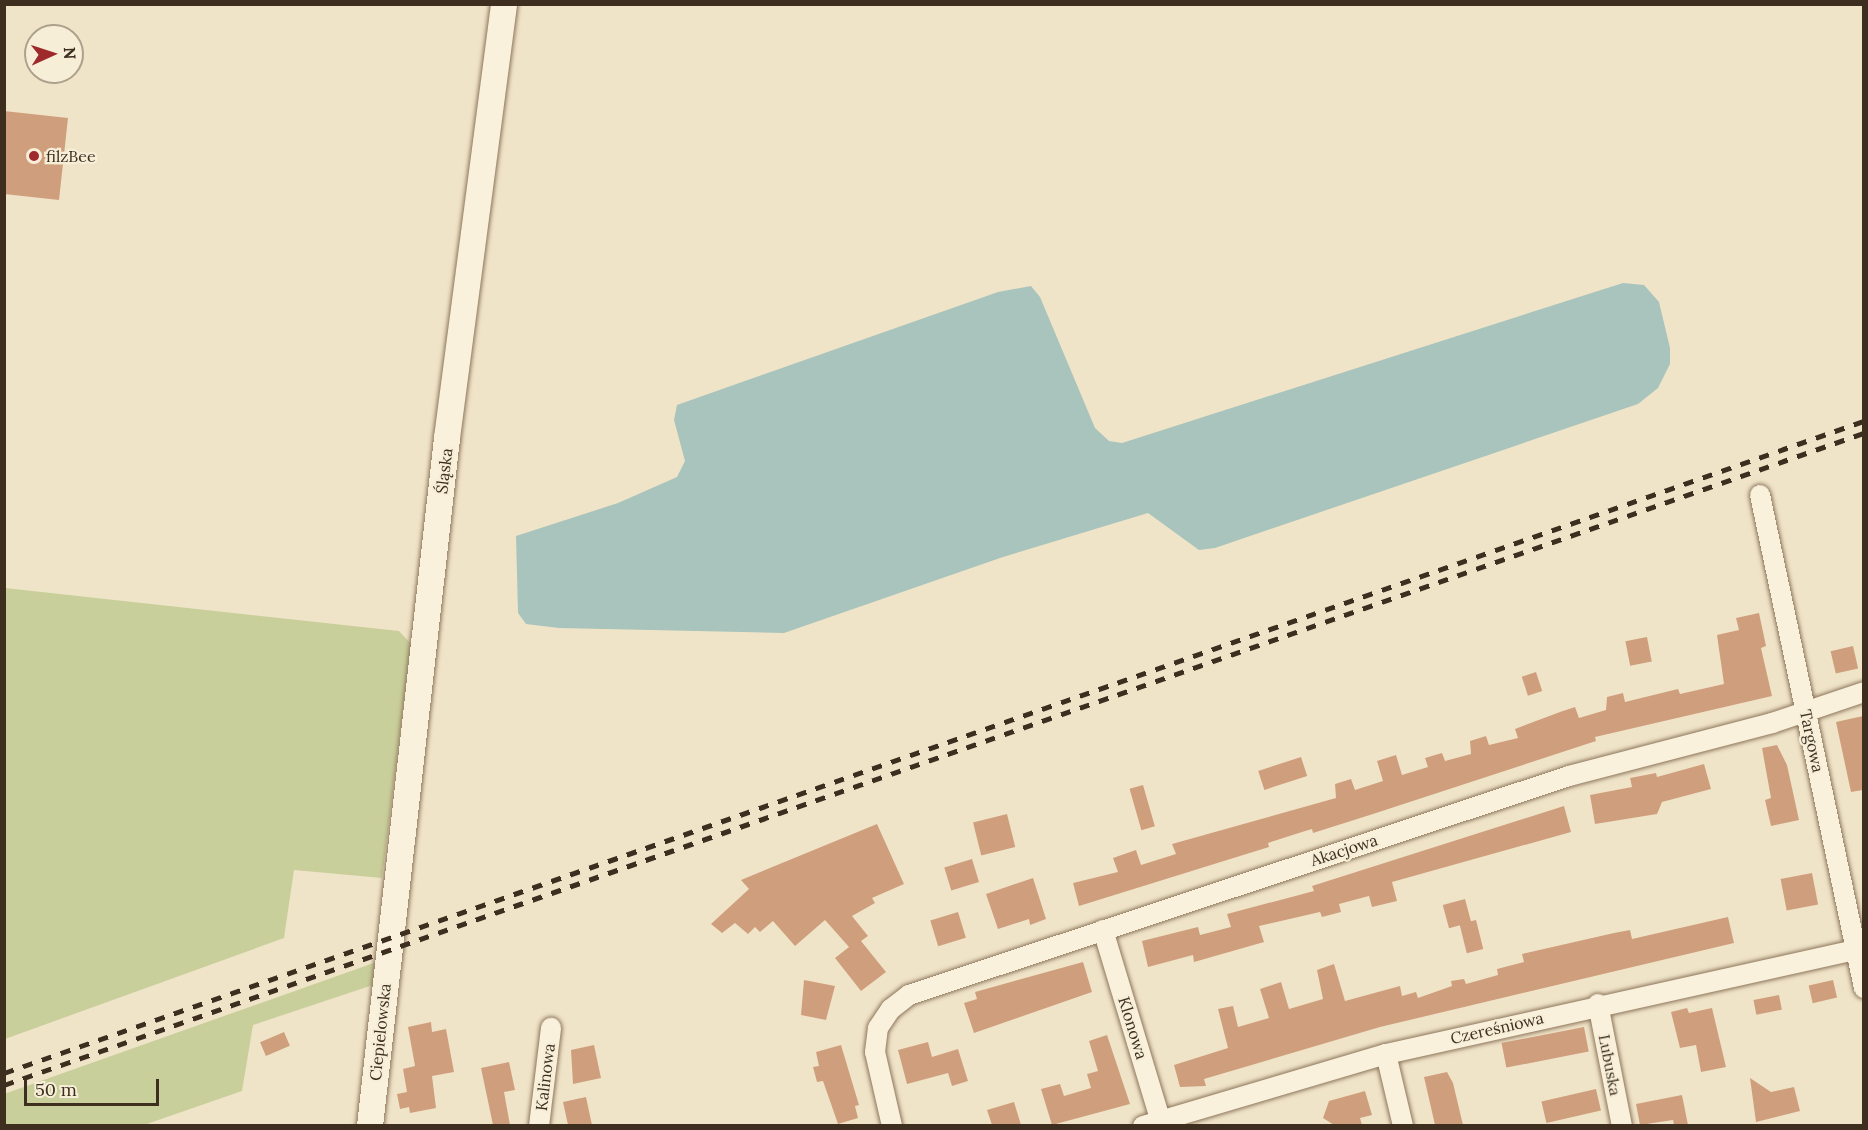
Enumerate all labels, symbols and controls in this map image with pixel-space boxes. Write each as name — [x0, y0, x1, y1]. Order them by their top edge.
north arrow — [24, 24, 84, 84]
text: N — [60, 46, 80, 60]
place label: filzBee — [46, 146, 96, 166]
marker: filzBee — [27, 149, 41, 163]
street label: Śląska — [432, 447, 456, 495]
street label: Targowa — [1796, 708, 1828, 774]
street label: Akacjowa — [1308, 830, 1380, 870]
street label: Ciepielowska — [365, 982, 395, 1082]
street label: Klonowa — [1114, 994, 1152, 1062]
street label: Czereśniowa — [1449, 1008, 1545, 1048]
street label: Lubuska — [1595, 1033, 1625, 1097]
street label: Kalinowa — [531, 1042, 559, 1112]
scale bar — [27, 1067, 162, 1105]
text: 50 m — [35, 1078, 77, 1101]

